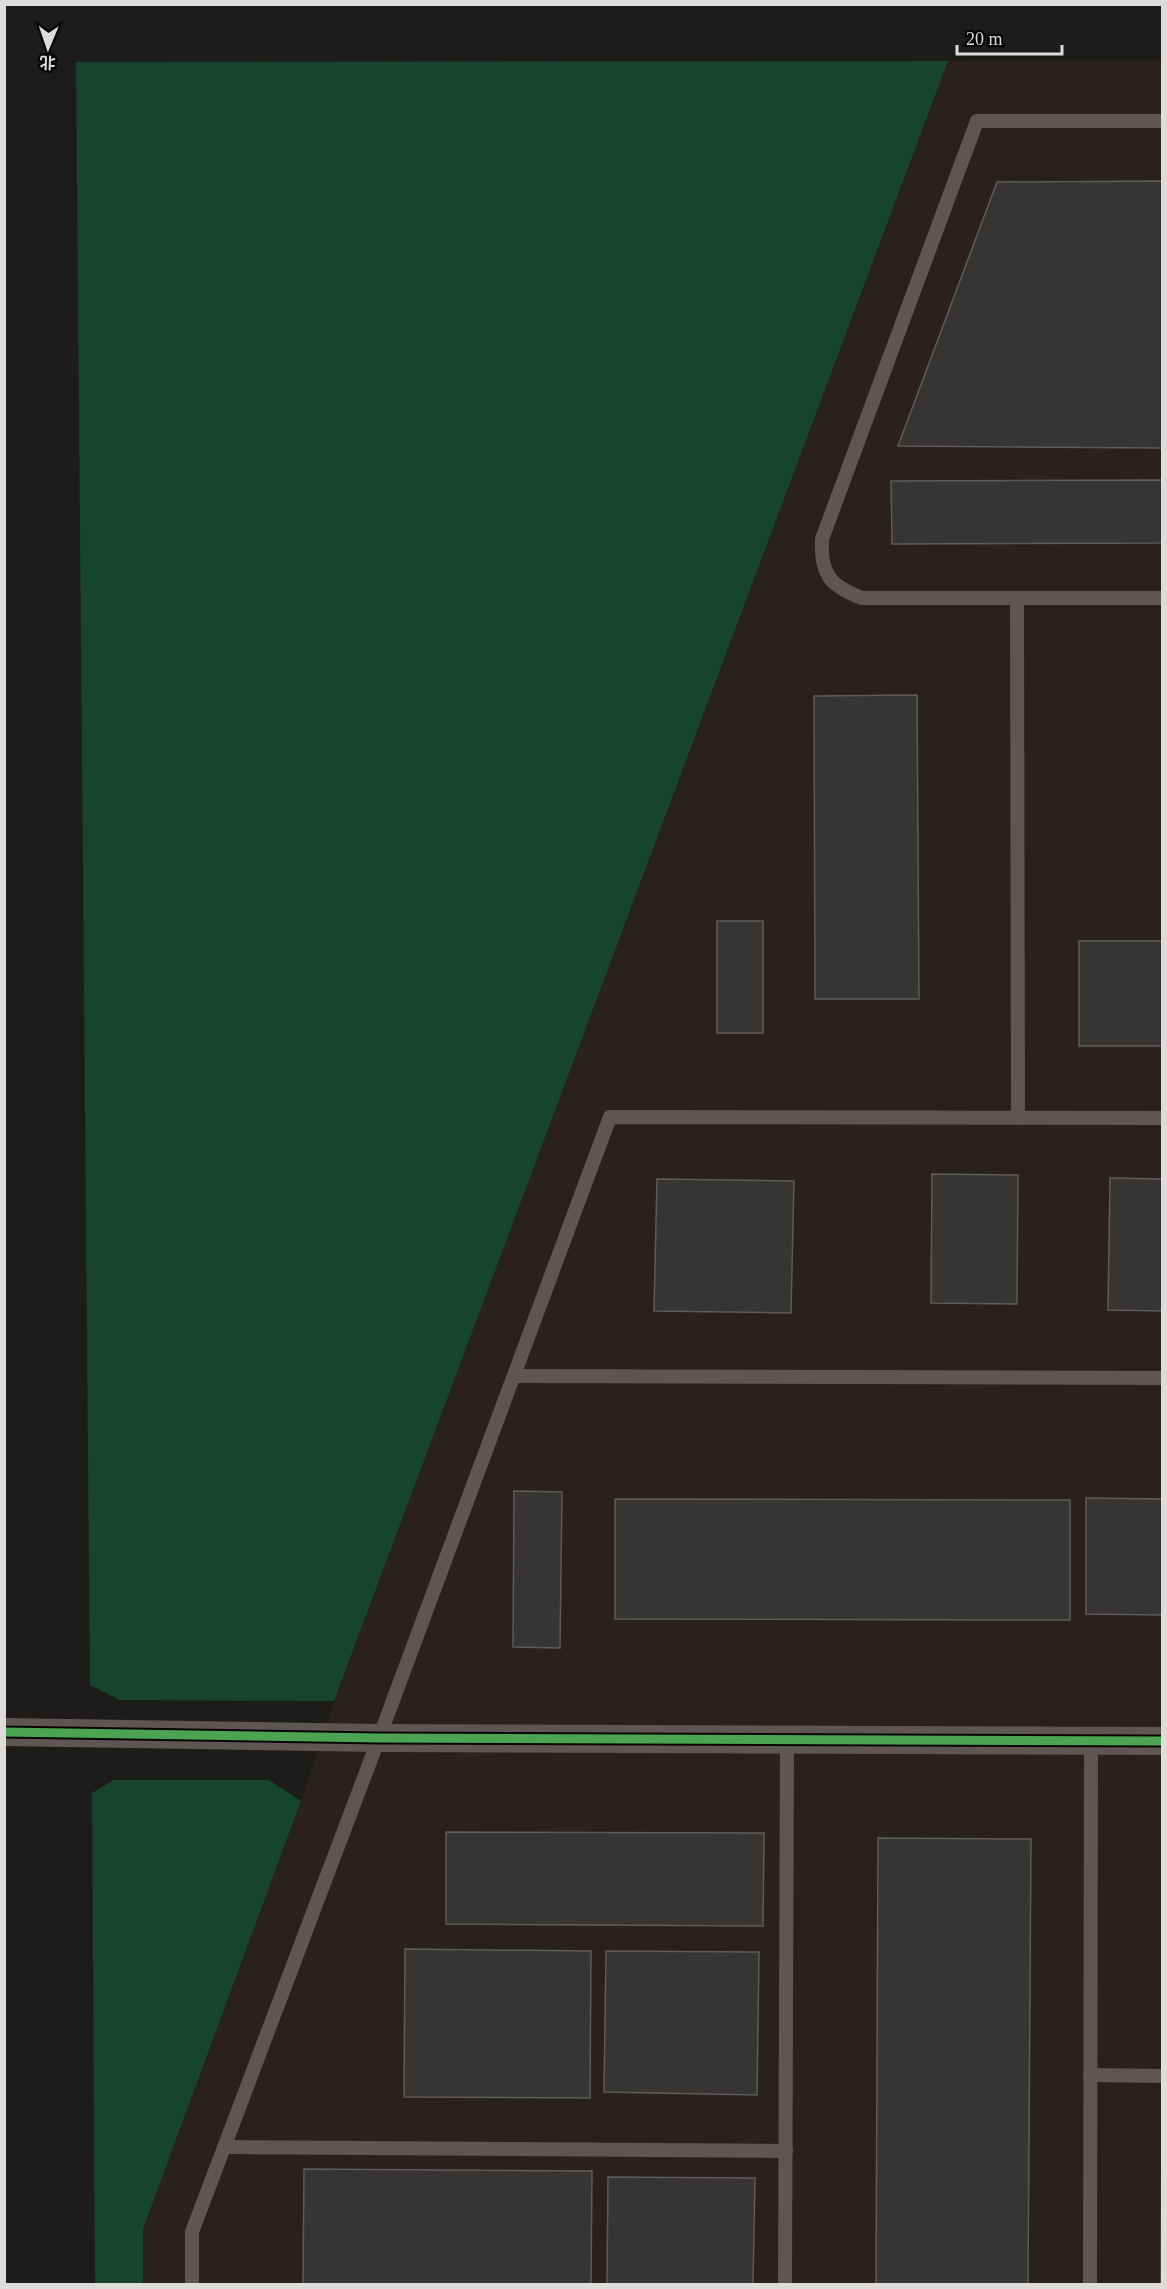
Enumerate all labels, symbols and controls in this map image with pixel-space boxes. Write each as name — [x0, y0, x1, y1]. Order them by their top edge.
north arrow — [18, 18, 78, 78]
scale bar — [957, 18, 1062, 56]
text: 20 m — [966, 29, 1003, 49]
text: 北 — [39, 54, 56, 71]

